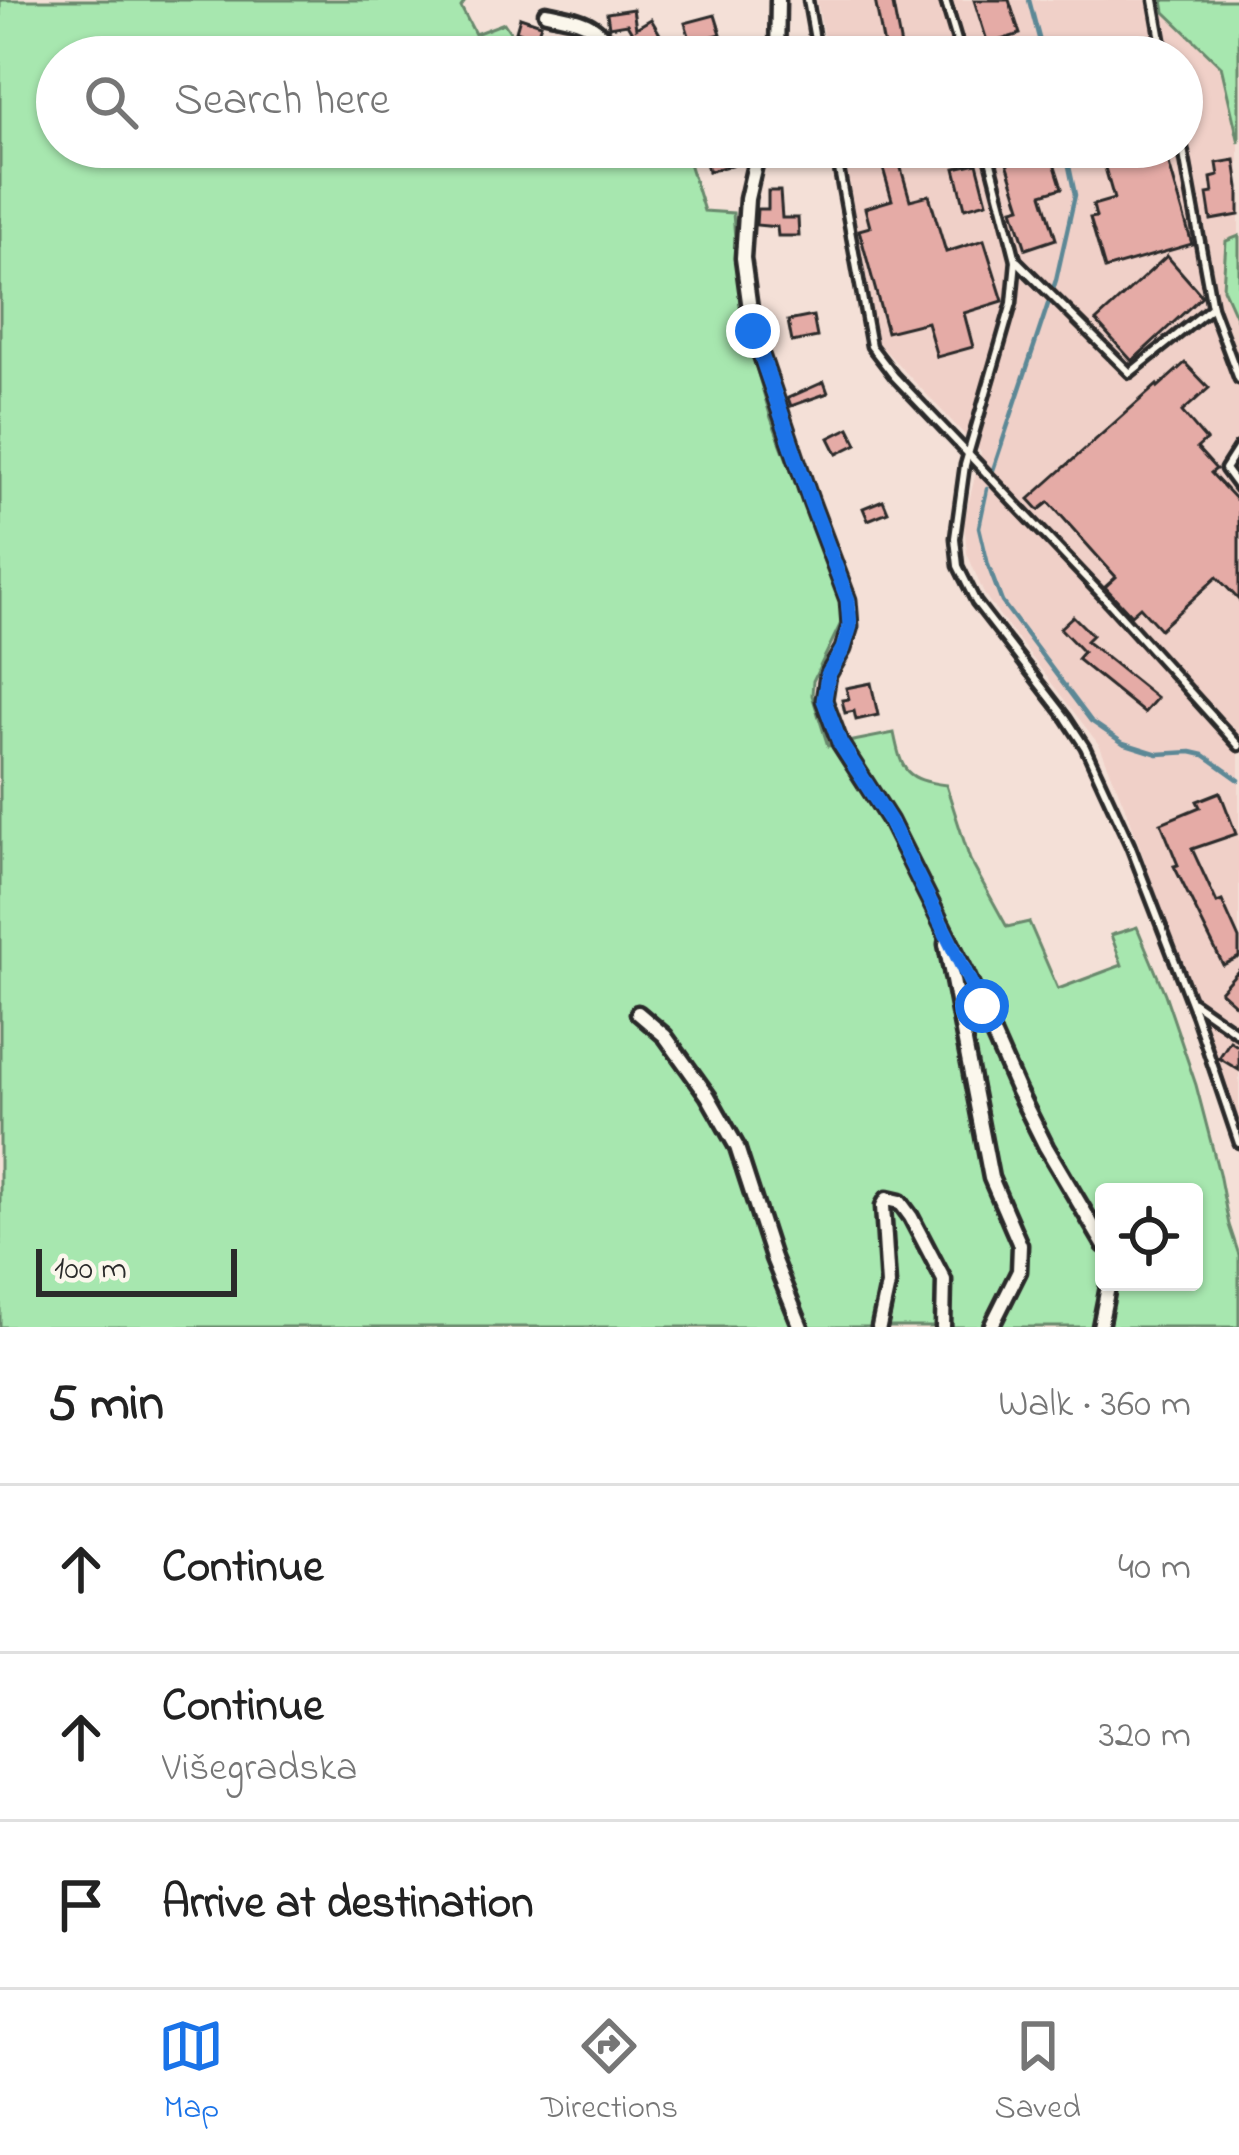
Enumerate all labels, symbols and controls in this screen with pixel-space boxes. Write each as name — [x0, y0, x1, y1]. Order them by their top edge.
search box — [36, 36, 1203, 168]
icon: search — [78, 69, 144, 135]
text: Search here — [174, 69, 390, 135]
route end — [726, 304, 780, 358]
route start — [955, 979, 1009, 1033]
map controls — [1095, 1183, 1203, 1291]
button: locate — [1095, 1183, 1203, 1291]
scale bar — [36, 1243, 237, 1296]
text: 100 m — [54, 1246, 127, 1294]
text: 5 min — [48, 1368, 164, 1443]
text: Walk · 360 m — [998, 1377, 1191, 1434]
icon: ahead — [48, 1536, 114, 1602]
text: Continue — [162, 1536, 323, 1602]
text: 40 m — [1118, 1540, 1191, 1597]
text: Continue — [162, 1675, 323, 1741]
icon: ahead — [48, 1704, 114, 1770]
text: 320 m — [1099, 1708, 1191, 1765]
text: Višegradska — [162, 1741, 357, 1798]
icon: arrive — [48, 1872, 114, 1938]
text: Arrive at destination — [162, 1872, 533, 1938]
tab: Map — [158, 2013, 224, 2133]
tab: Directions — [541, 2013, 678, 2133]
tab: Saved — [995, 2013, 1081, 2133]

